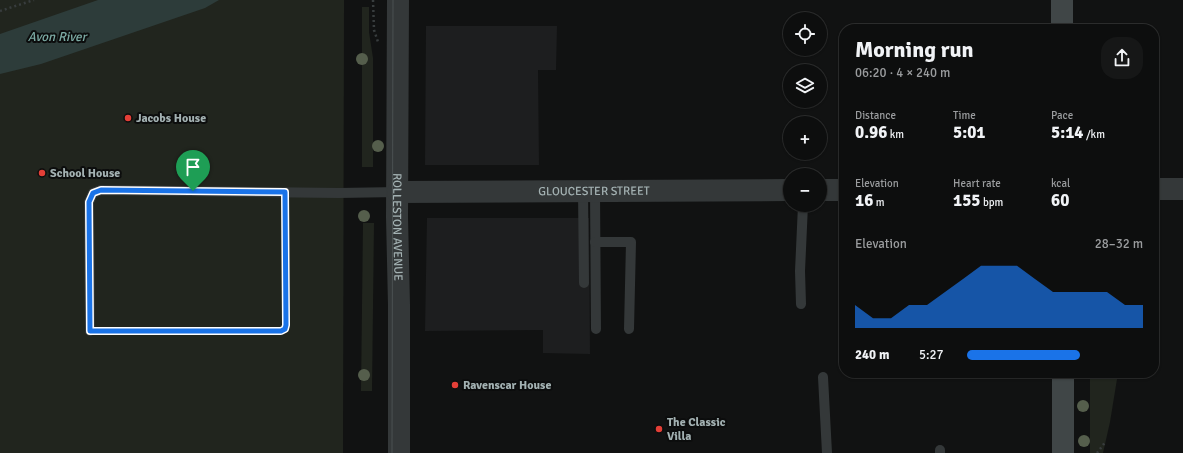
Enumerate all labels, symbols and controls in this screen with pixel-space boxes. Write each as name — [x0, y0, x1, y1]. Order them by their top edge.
map controls — [783, 12, 827, 212]
button: locate — [783, 12, 827, 56]
water label: Avon River — [28, 29, 88, 45]
text: Morning run — [855, 36, 974, 63]
button: share — [1101, 37, 1143, 79]
button: layers — [783, 64, 827, 108]
text: 06:20 · 4 × 240 m — [855, 65, 950, 81]
text: Distance — [855, 109, 896, 122]
text: Time — [953, 109, 976, 122]
text: Pace — [1051, 109, 1073, 122]
place label: Jacobs House — [136, 111, 206, 126]
marker: Jacobs House — [123, 113, 133, 123]
button: + — [783, 116, 827, 160]
text: 0.96 — [855, 122, 887, 143]
text: 5:01 — [953, 122, 986, 143]
text: 5:14 — [1051, 122, 1084, 143]
text: km — [887, 128, 904, 141]
text: /km — [1084, 128, 1105, 141]
pin — [176, 150, 210, 191]
icon: arrive — [182, 156, 204, 178]
place label: School House — [50, 166, 120, 181]
marker: School House — [37, 168, 47, 178]
button: − — [783, 168, 827, 212]
street label: ROLLESTON AVENUE — [389, 173, 405, 281]
text: Elevation — [855, 177, 899, 190]
text: Heart rate — [953, 177, 1001, 190]
text: kcal — [1051, 177, 1070, 190]
street label: GLOUCESTER STREET — [538, 184, 650, 199]
text: 16 — [855, 190, 873, 211]
text: 155 — [953, 190, 981, 211]
text: 60 — [1051, 190, 1069, 211]
text: m — [873, 196, 885, 209]
text: bpm — [981, 196, 1003, 209]
text: Elevation — [855, 236, 907, 252]
text: 28–32 m — [1095, 236, 1143, 252]
text: 240 m — [855, 347, 889, 363]
text: 5:27 — [919, 347, 944, 363]
place label: Ravenscar House — [463, 378, 551, 393]
marker: Ravenscar House — [450, 380, 460, 390]
place label: The Classic Villa — [667, 415, 726, 444]
marker: The Classic Villa — [654, 424, 664, 434]

